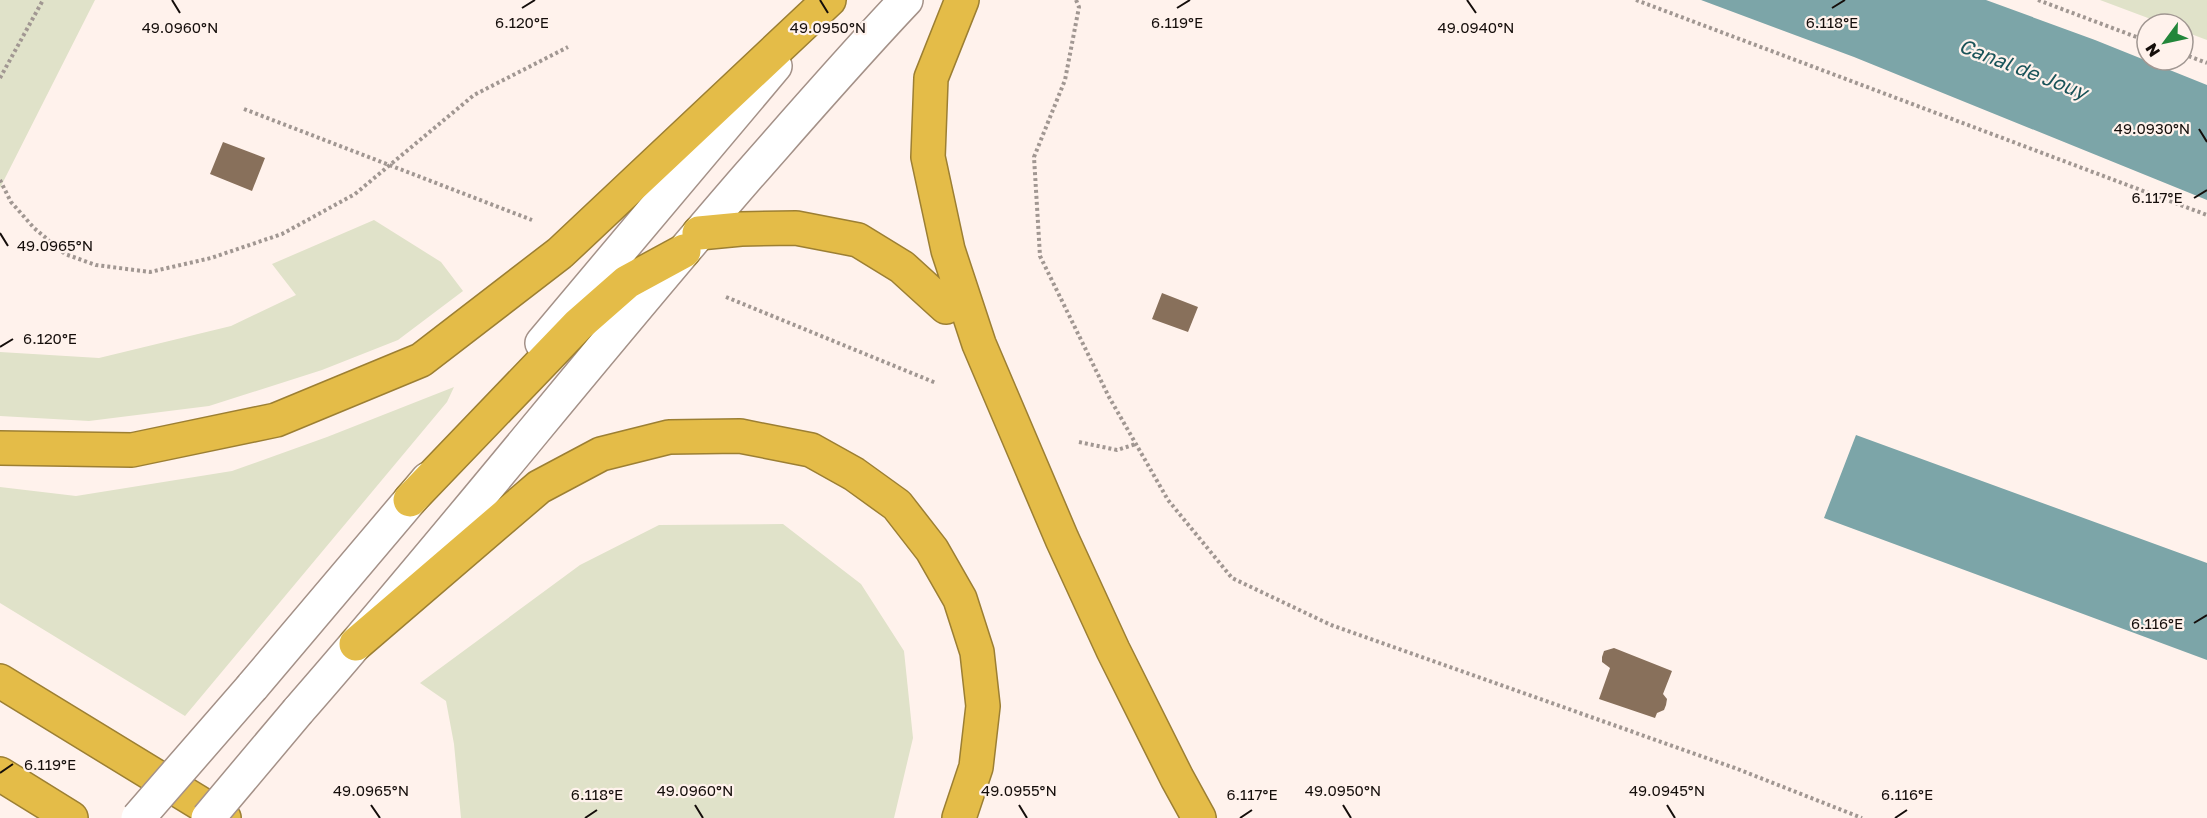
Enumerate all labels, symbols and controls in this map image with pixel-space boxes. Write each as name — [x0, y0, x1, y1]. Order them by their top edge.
north arrow — [2135, 12, 2195, 72]
text: 6.120°E — [495, 13, 549, 31]
text: 6.119°E — [1151, 13, 1203, 31]
text: 6.118°E — [1806, 13, 1858, 31]
text: 49.0960°N — [142, 18, 218, 36]
text: 49.0950°N — [790, 18, 866, 36]
text: 49.0940°N — [1438, 18, 1514, 36]
water label: Canal de Jouy — [1956, 33, 2093, 105]
text: N — [2141, 40, 2164, 61]
text: 49.0930°N — [2114, 119, 2190, 137]
text: 6.117°E — [2131, 188, 2183, 206]
text: 49.0965°N — [17, 236, 93, 254]
text: 6.120°E — [23, 329, 77, 347]
text: 6.116°E — [2131, 614, 2183, 632]
text: 6.119°E — [24, 755, 76, 773]
text: 49.0965°N — [333, 781, 409, 799]
text: 49.0960°N — [657, 781, 733, 799]
text: 49.0955°N — [981, 781, 1057, 799]
text: 49.0950°N — [1305, 781, 1381, 799]
text: 49.0945°N — [1629, 781, 1705, 799]
text: 6.118°E — [571, 785, 623, 803]
text: 6.117°E — [1226, 785, 1278, 803]
text: 6.116°E — [1881, 785, 1933, 803]

